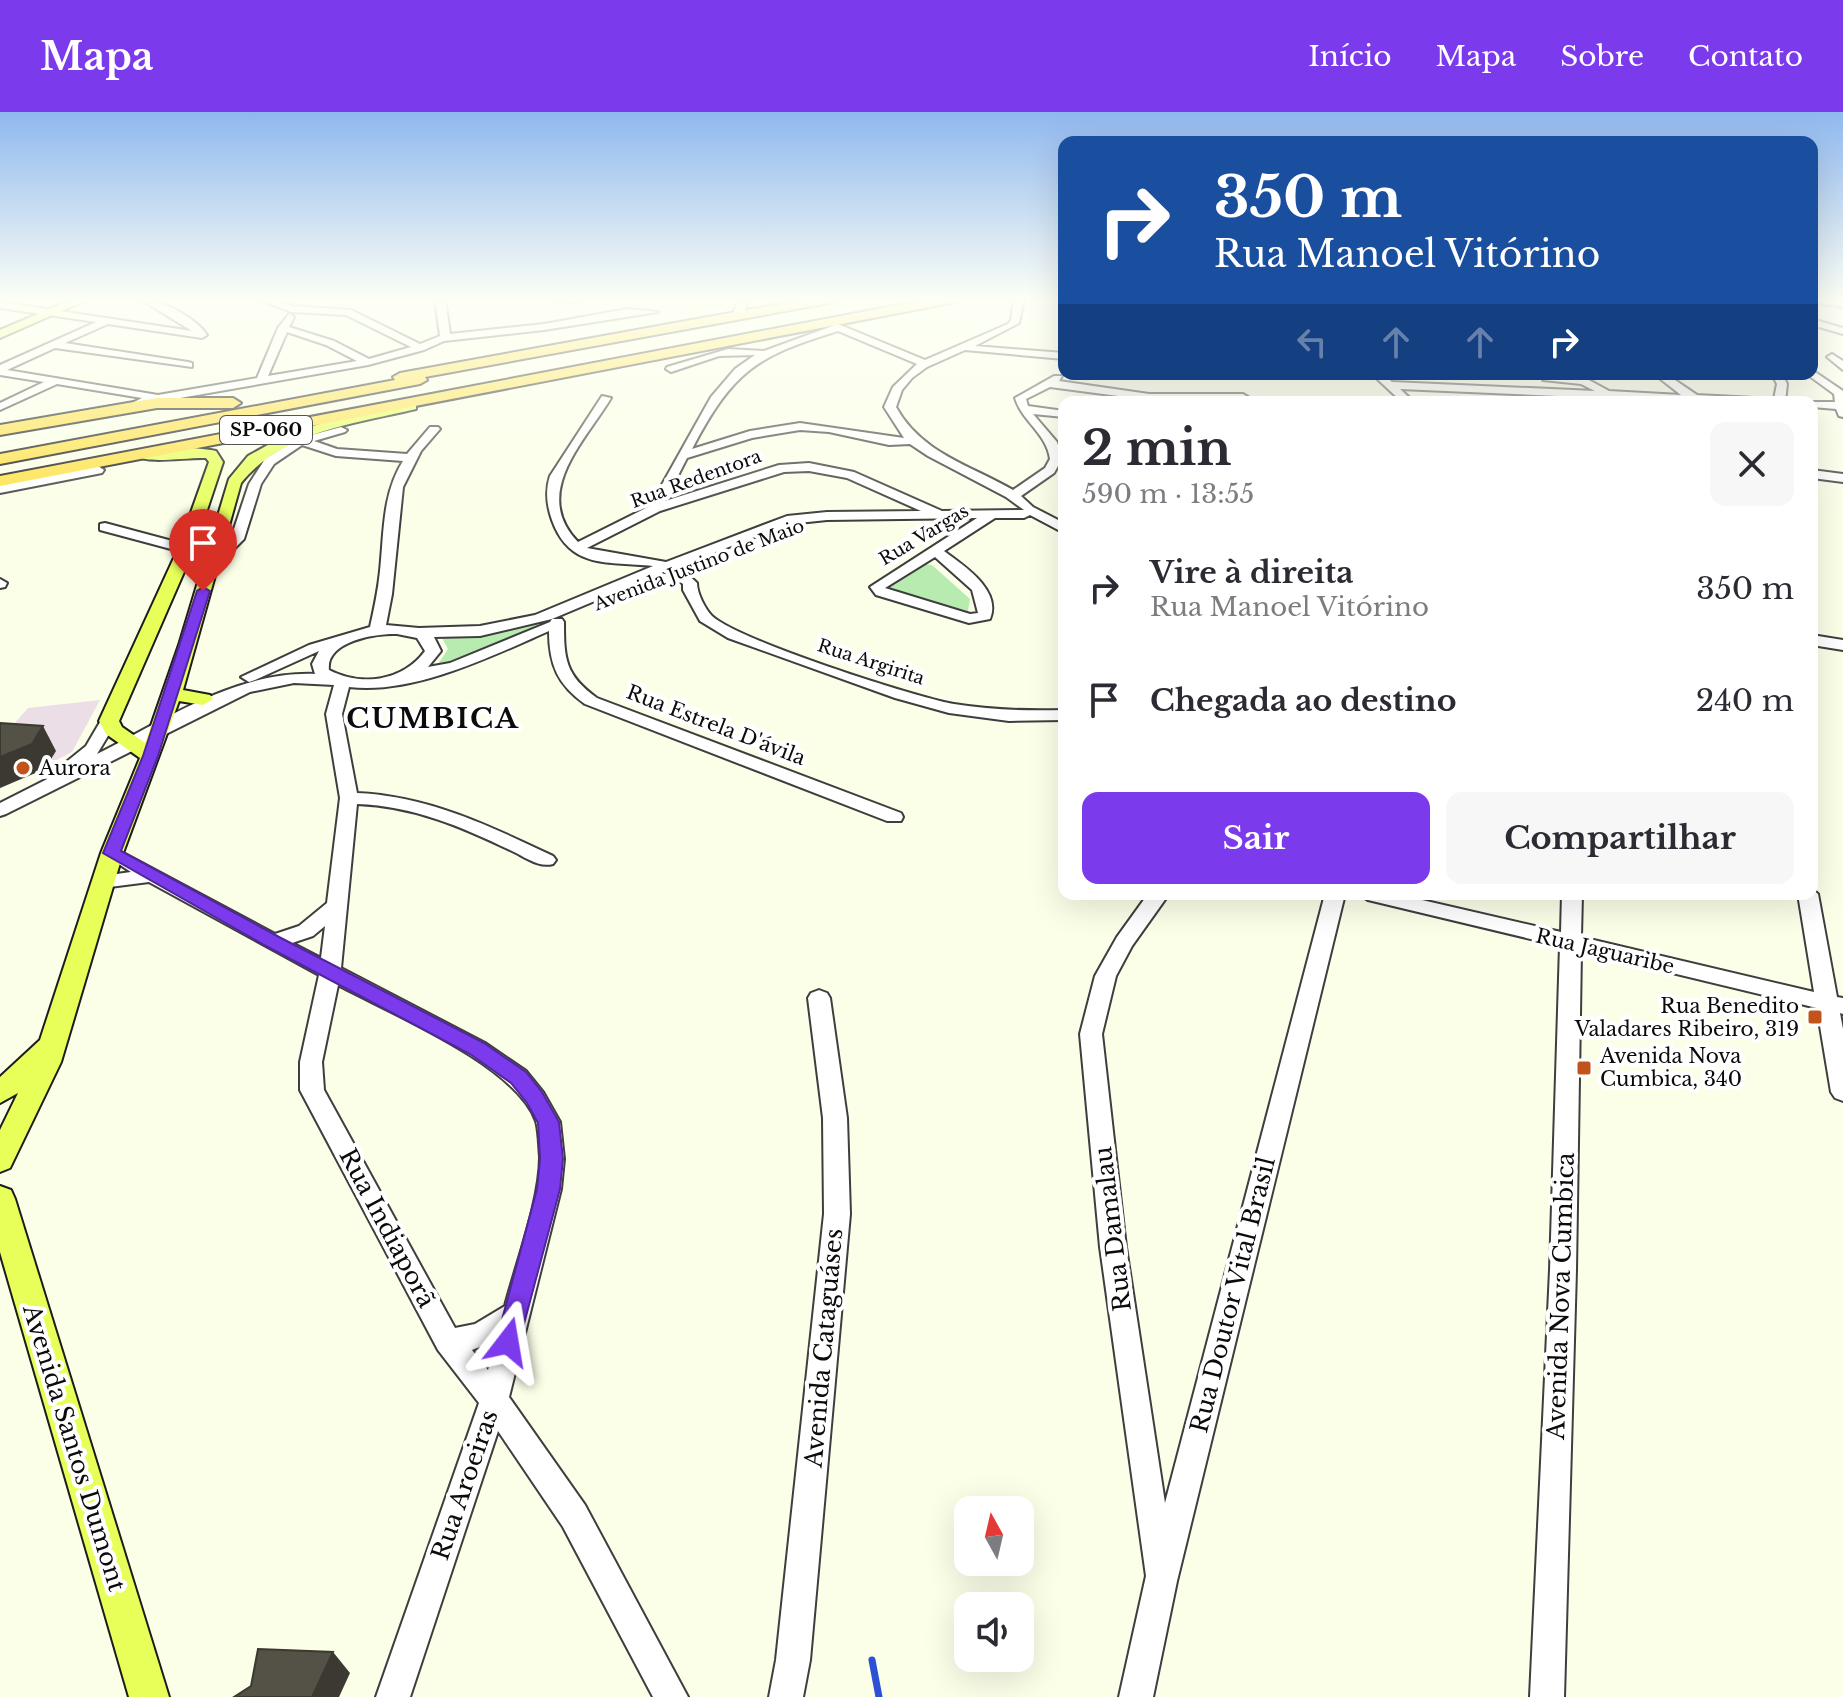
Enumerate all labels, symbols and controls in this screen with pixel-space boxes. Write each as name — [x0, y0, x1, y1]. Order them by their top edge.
text: Mapa — [40, 33, 154, 80]
text: Início — [1308, 39, 1392, 74]
text: Mapa — [1436, 39, 1516, 74]
text: Sobre — [1560, 39, 1644, 74]
text: Contato — [1688, 39, 1803, 74]
text: 350 m — [1214, 163, 1402, 232]
icon: right — [1082, 168, 1186, 272]
text: Rua Manoel Vitórino — [1214, 232, 1600, 277]
icon: left — [1290, 320, 1334, 364]
icon: ahead — [1374, 320, 1418, 364]
icon: ahead — [1458, 320, 1502, 364]
icon: right — [1542, 320, 1586, 364]
road number: SP-060 — [220, 416, 312, 444]
text: 2 min — [1082, 418, 1231, 478]
button: close — [1710, 422, 1794, 506]
street label: Rua Redentora — [628, 445, 764, 513]
text: 590 m · 13:55 — [1082, 478, 1254, 510]
street label: Rua Vargas — [875, 500, 973, 570]
pin — [169, 509, 237, 591]
street label: Avenida Justino de Maio — [590, 515, 807, 616]
icon: arrive — [181, 521, 225, 565]
text: Vire à direita — [1150, 554, 1354, 591]
icon: right — [1082, 566, 1126, 610]
text: 350 m — [1696, 570, 1794, 607]
text: Rua Manoel Vitórino — [1150, 591, 1429, 623]
street label: Rua Argirita — [815, 634, 927, 690]
icon: arrive — [1082, 678, 1126, 722]
street label: Rua Estrela D'ávila — [623, 680, 810, 771]
text: Chegada ao destino — [1150, 682, 1456, 719]
text: 240 m — [1696, 682, 1794, 719]
district label: CUMBICA — [346, 701, 520, 736]
place label: Aurora — [38, 756, 112, 780]
marker: Aurora — [14, 759, 32, 777]
button: Sair — [1082, 792, 1430, 884]
button: Compartilhar — [1446, 792, 1794, 884]
street label: Rua Jaguaribe — [1533, 923, 1677, 979]
place label: Rua Benedito Valadares Ribeiro, 319 — [1574, 994, 1799, 1041]
marker: Rua Benedito Valadares Ribeiro, 319 — [1806, 1008, 1824, 1026]
place label: Avenida Nova Cumbica, 340 — [1599, 1044, 1742, 1091]
marker: Avenida Nova Cumbica, 340 — [1575, 1059, 1593, 1077]
street label: Rua Indiaporã — [333, 1143, 442, 1313]
street label: Rua Damalau — [1088, 1145, 1137, 1313]
street label: Avenida Nova Cumbica — [1541, 1151, 1580, 1441]
street label: Rua Doutor Vital Brasil — [1184, 1154, 1281, 1436]
street label: Avenida Cataguáses — [799, 1227, 848, 1470]
street label: Avenida Santos Dumont — [17, 1300, 132, 1595]
position arrow — [466, 1300, 550, 1384]
street label: Rua Aroeiras — [425, 1406, 504, 1564]
north arrow — [954, 1496, 1034, 1576]
map controls — [954, 1496, 1034, 1672]
button: sound — [954, 1592, 1034, 1672]

